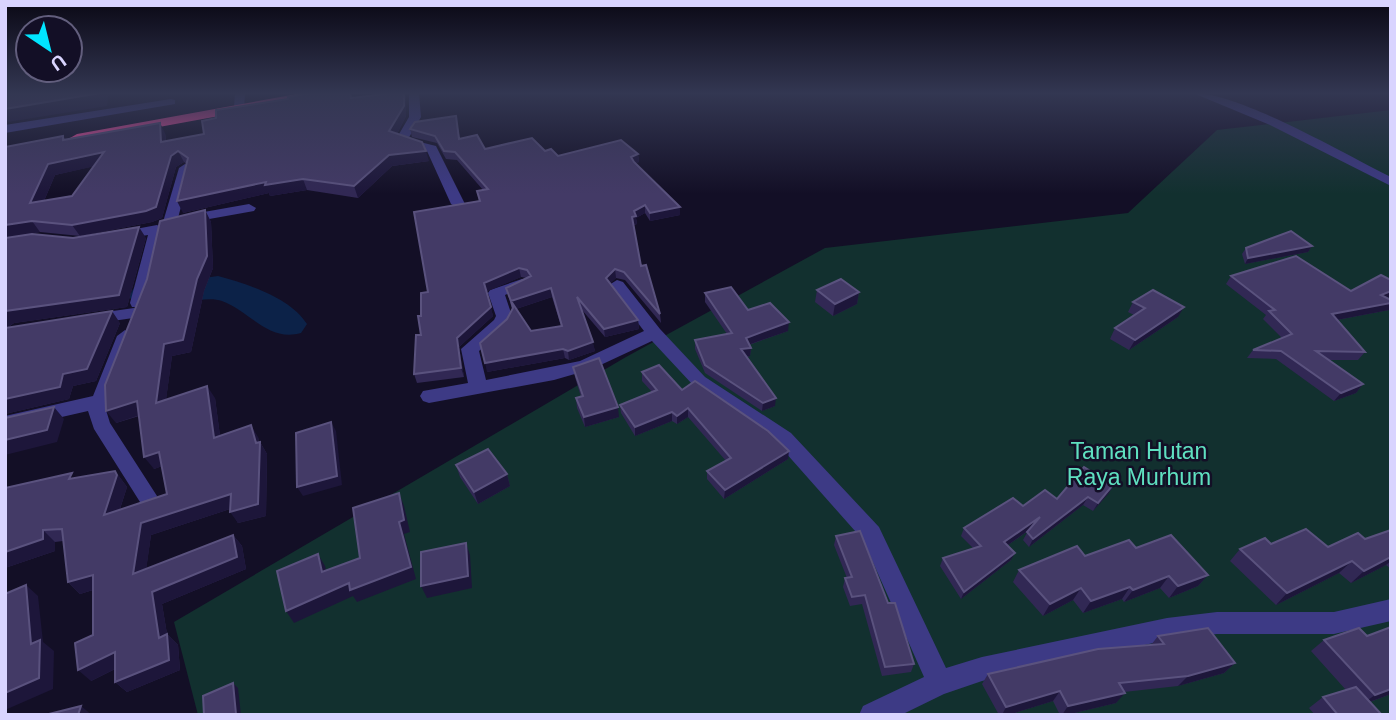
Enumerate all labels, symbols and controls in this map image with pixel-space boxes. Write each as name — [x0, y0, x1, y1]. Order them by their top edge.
north arrow — [14, 14, 84, 84]
text: U — [47, 50, 70, 75]
park label: Taman Hutan Raya Murhum — [1067, 438, 1211, 490]

